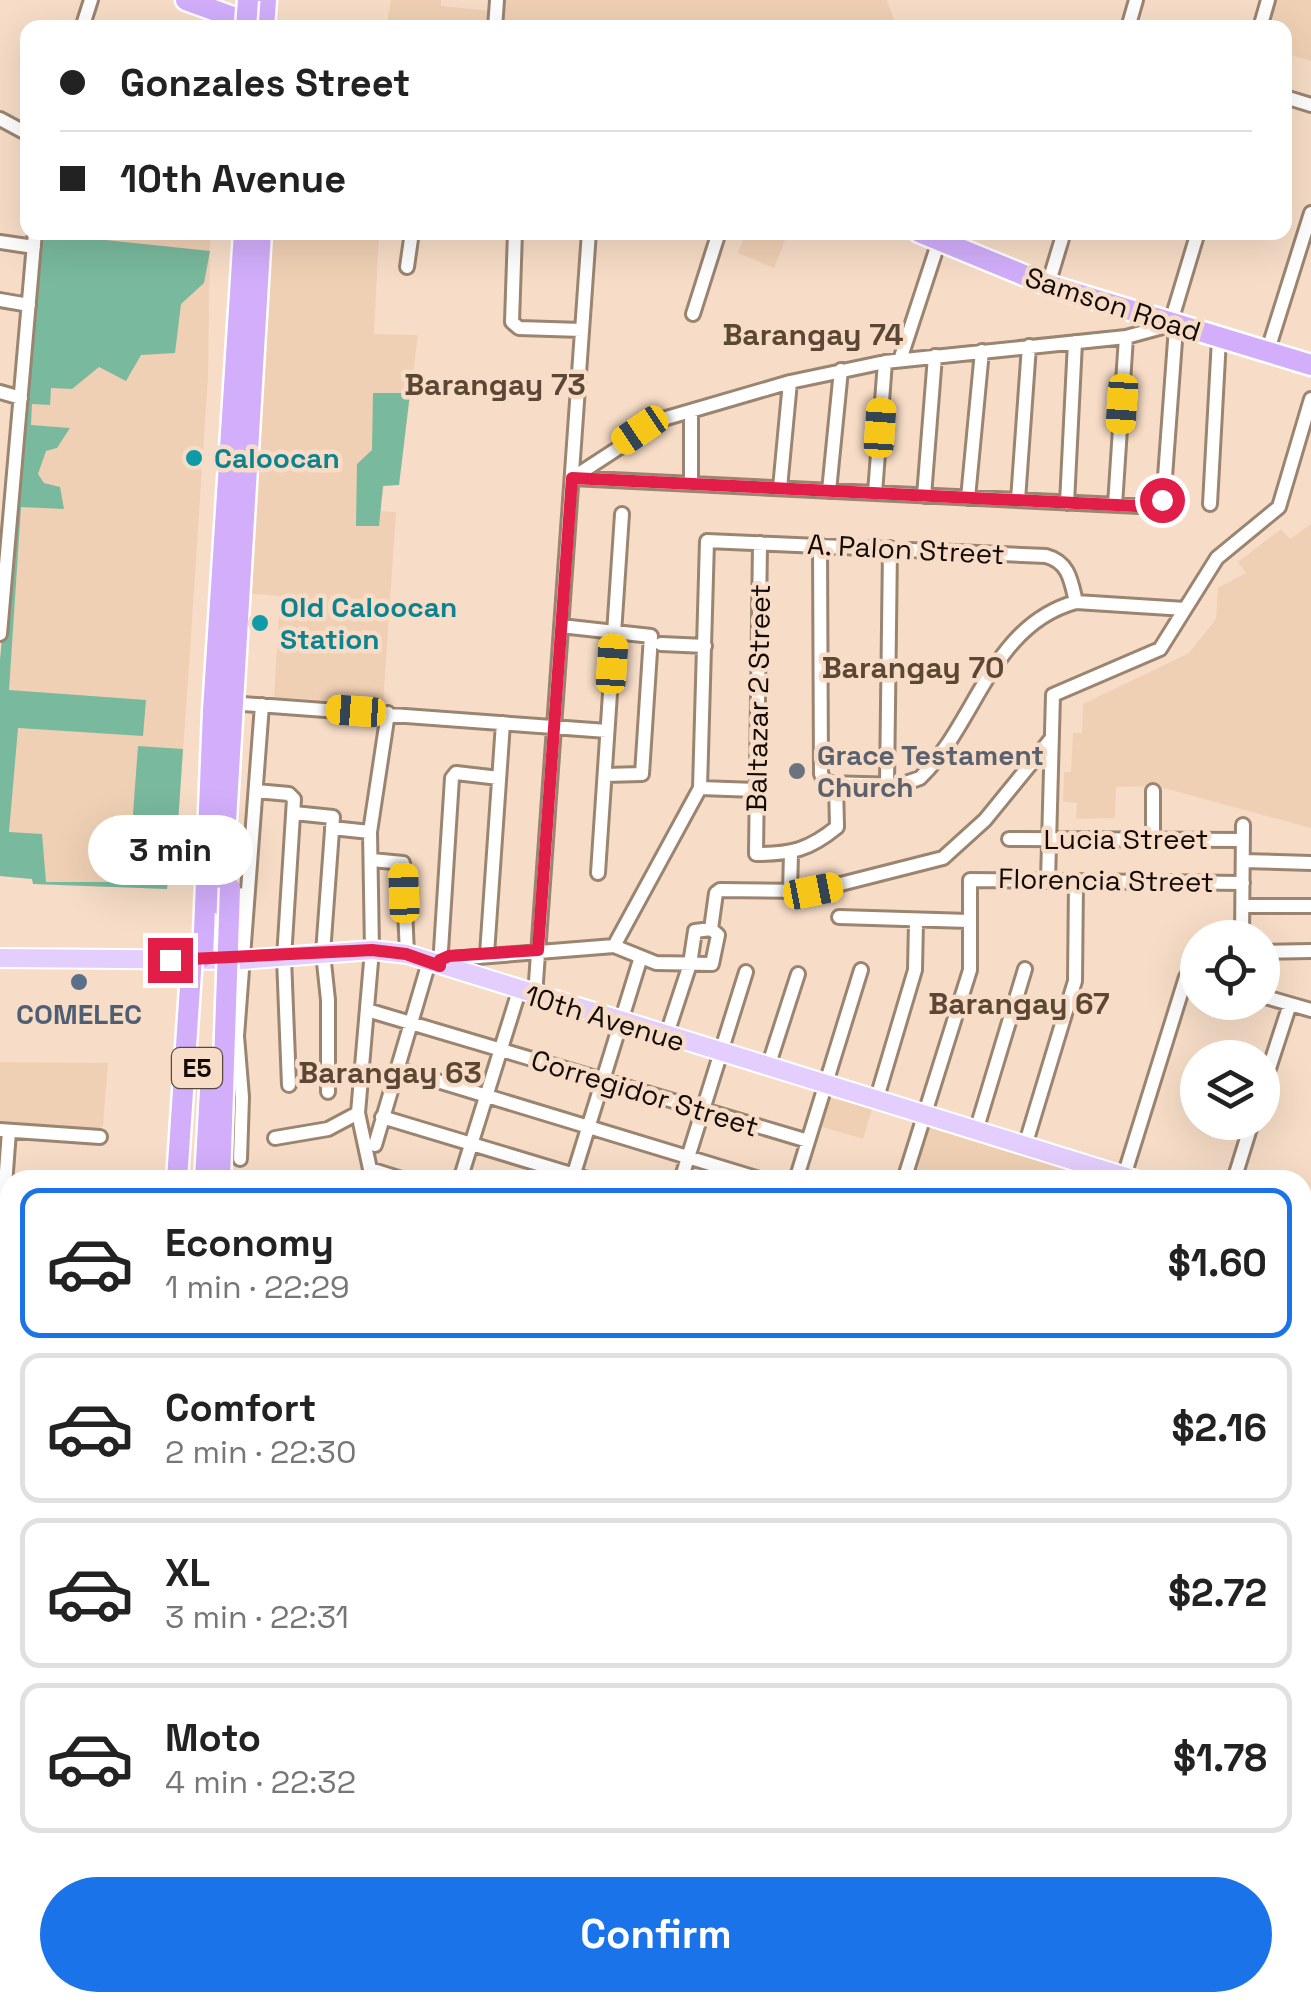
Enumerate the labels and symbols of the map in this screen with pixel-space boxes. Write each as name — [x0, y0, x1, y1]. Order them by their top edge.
street label: Samson Road — [1021, 259, 1205, 349]
district label: Barangay 74 — [722, 315, 904, 354]
district label: Barangay 73 — [404, 365, 586, 404]
car — [1105, 373, 1139, 435]
car — [863, 397, 897, 459]
car — [607, 401, 673, 459]
place label: Caloocan — [214, 440, 340, 476]
marker: Caloocan — [183, 447, 205, 469]
route start — [1140, 478, 1185, 523]
street label: A. Palon Street — [806, 526, 1006, 572]
street label: Baltazar 2 Street — [738, 584, 778, 812]
place label: Old Caloocan Station — [280, 589, 457, 657]
marker: Old Caloocan Station — [249, 612, 271, 634]
car — [595, 633, 629, 695]
district label: Barangay 70 — [822, 648, 1004, 687]
car — [325, 694, 387, 728]
place label: Grace Testament Church — [817, 737, 1044, 805]
marker: Grace Testament Church — [786, 760, 808, 782]
callout: 3 min — [88, 815, 252, 885]
street label: Lucia Street — [1044, 821, 1208, 857]
street label: Florencia Street — [998, 860, 1214, 900]
car — [388, 862, 420, 924]
car — [781, 871, 845, 911]
route end — [148, 938, 193, 983]
marker: COMELEC — [68, 971, 90, 993]
street label: 10th Avenue — [521, 977, 689, 1059]
district label: Barangay 67 — [928, 984, 1110, 1023]
place label: COMELEC — [16, 996, 142, 1032]
street label: Corregidor Street — [527, 1041, 763, 1145]
road number: E5 — [172, 1048, 222, 1088]
district label: Barangay 63 — [298, 1053, 482, 1092]

